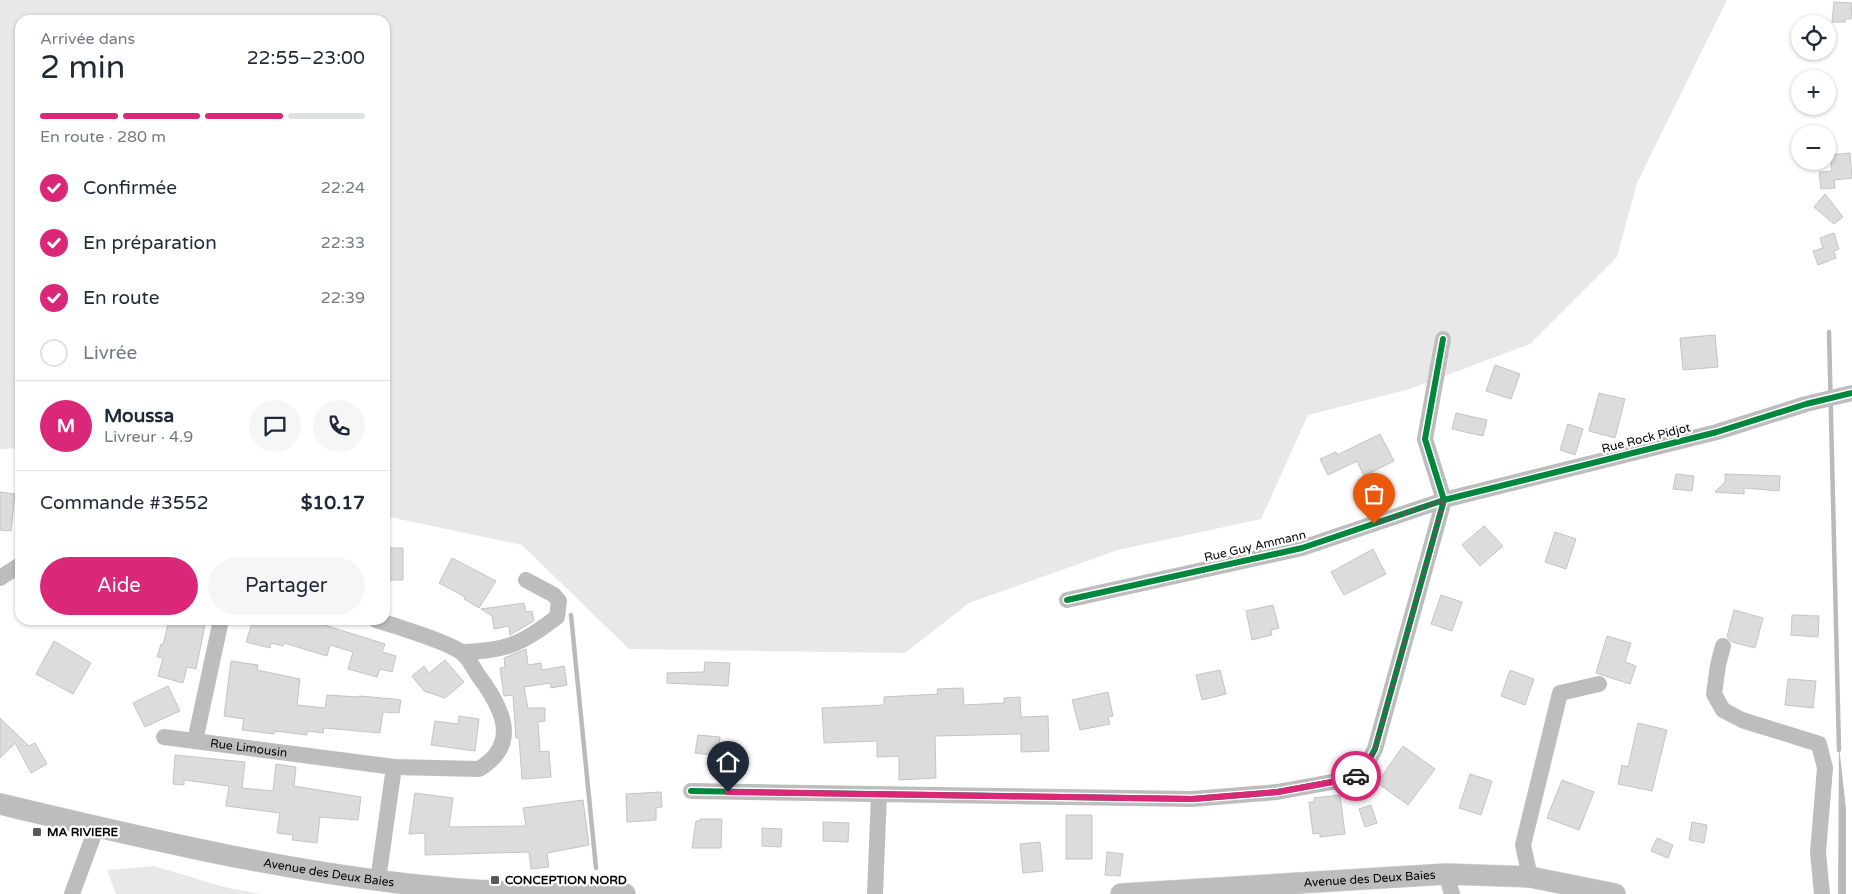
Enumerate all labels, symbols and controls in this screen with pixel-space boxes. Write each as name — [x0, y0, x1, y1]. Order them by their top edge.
map controls — [1791, 15, 1836, 170]
button: locate — [1791, 15, 1836, 60]
text: Arrivée dans — [40, 29, 135, 49]
text: 22:55–23:00 — [247, 47, 365, 69]
text: 2 min — [40, 49, 125, 87]
button: + — [1791, 70, 1836, 115]
button: − — [1791, 125, 1836, 170]
text: En route · 280 m — [40, 127, 166, 147]
icon: check — [40, 174, 68, 202]
text: Confirmée — [83, 177, 177, 199]
text: 22:24 — [321, 178, 365, 198]
icon: check — [40, 229, 68, 257]
text: En préparation — [83, 232, 217, 254]
text: 22:33 — [321, 233, 365, 253]
icon: check — [40, 284, 68, 312]
text: En route — [83, 287, 160, 309]
text: 22:39 — [321, 288, 365, 308]
text: Livrée — [83, 342, 137, 364]
button: chat — [249, 400, 301, 452]
button: phone — [313, 400, 365, 452]
text: Moussa — [104, 405, 174, 427]
text: M — [57, 415, 75, 437]
street label: Rue Rock Pidjot — [1600, 420, 1692, 456]
text: Livreur · 4.9 — [104, 427, 193, 447]
pin — [1353, 473, 1395, 524]
icon: bag — [1360, 480, 1388, 508]
text: Commande #3552 — [40, 492, 209, 514]
text: $10.17 — [301, 492, 365, 514]
street label: Rue Guy Ammann — [1203, 527, 1307, 565]
button: Aide — [40, 557, 198, 615]
button: Partager — [208, 557, 365, 615]
street label: Rue Limousin — [209, 736, 288, 760]
pin — [707, 741, 749, 792]
icon: home — [714, 748, 742, 776]
courier — [1331, 751, 1381, 801]
icon: car — [1342, 762, 1370, 790]
place label: MA RIVIERE — [47, 825, 119, 839]
marker: MA RIVIERE — [31, 826, 43, 838]
street label: Avenue des Deux Baies — [262, 855, 395, 889]
street label: Avenue des Deux Baies — [1303, 868, 1436, 890]
place label: CONCEPTION NORD — [505, 873, 627, 887]
marker: CONCEPTION NORD — [489, 874, 501, 886]

